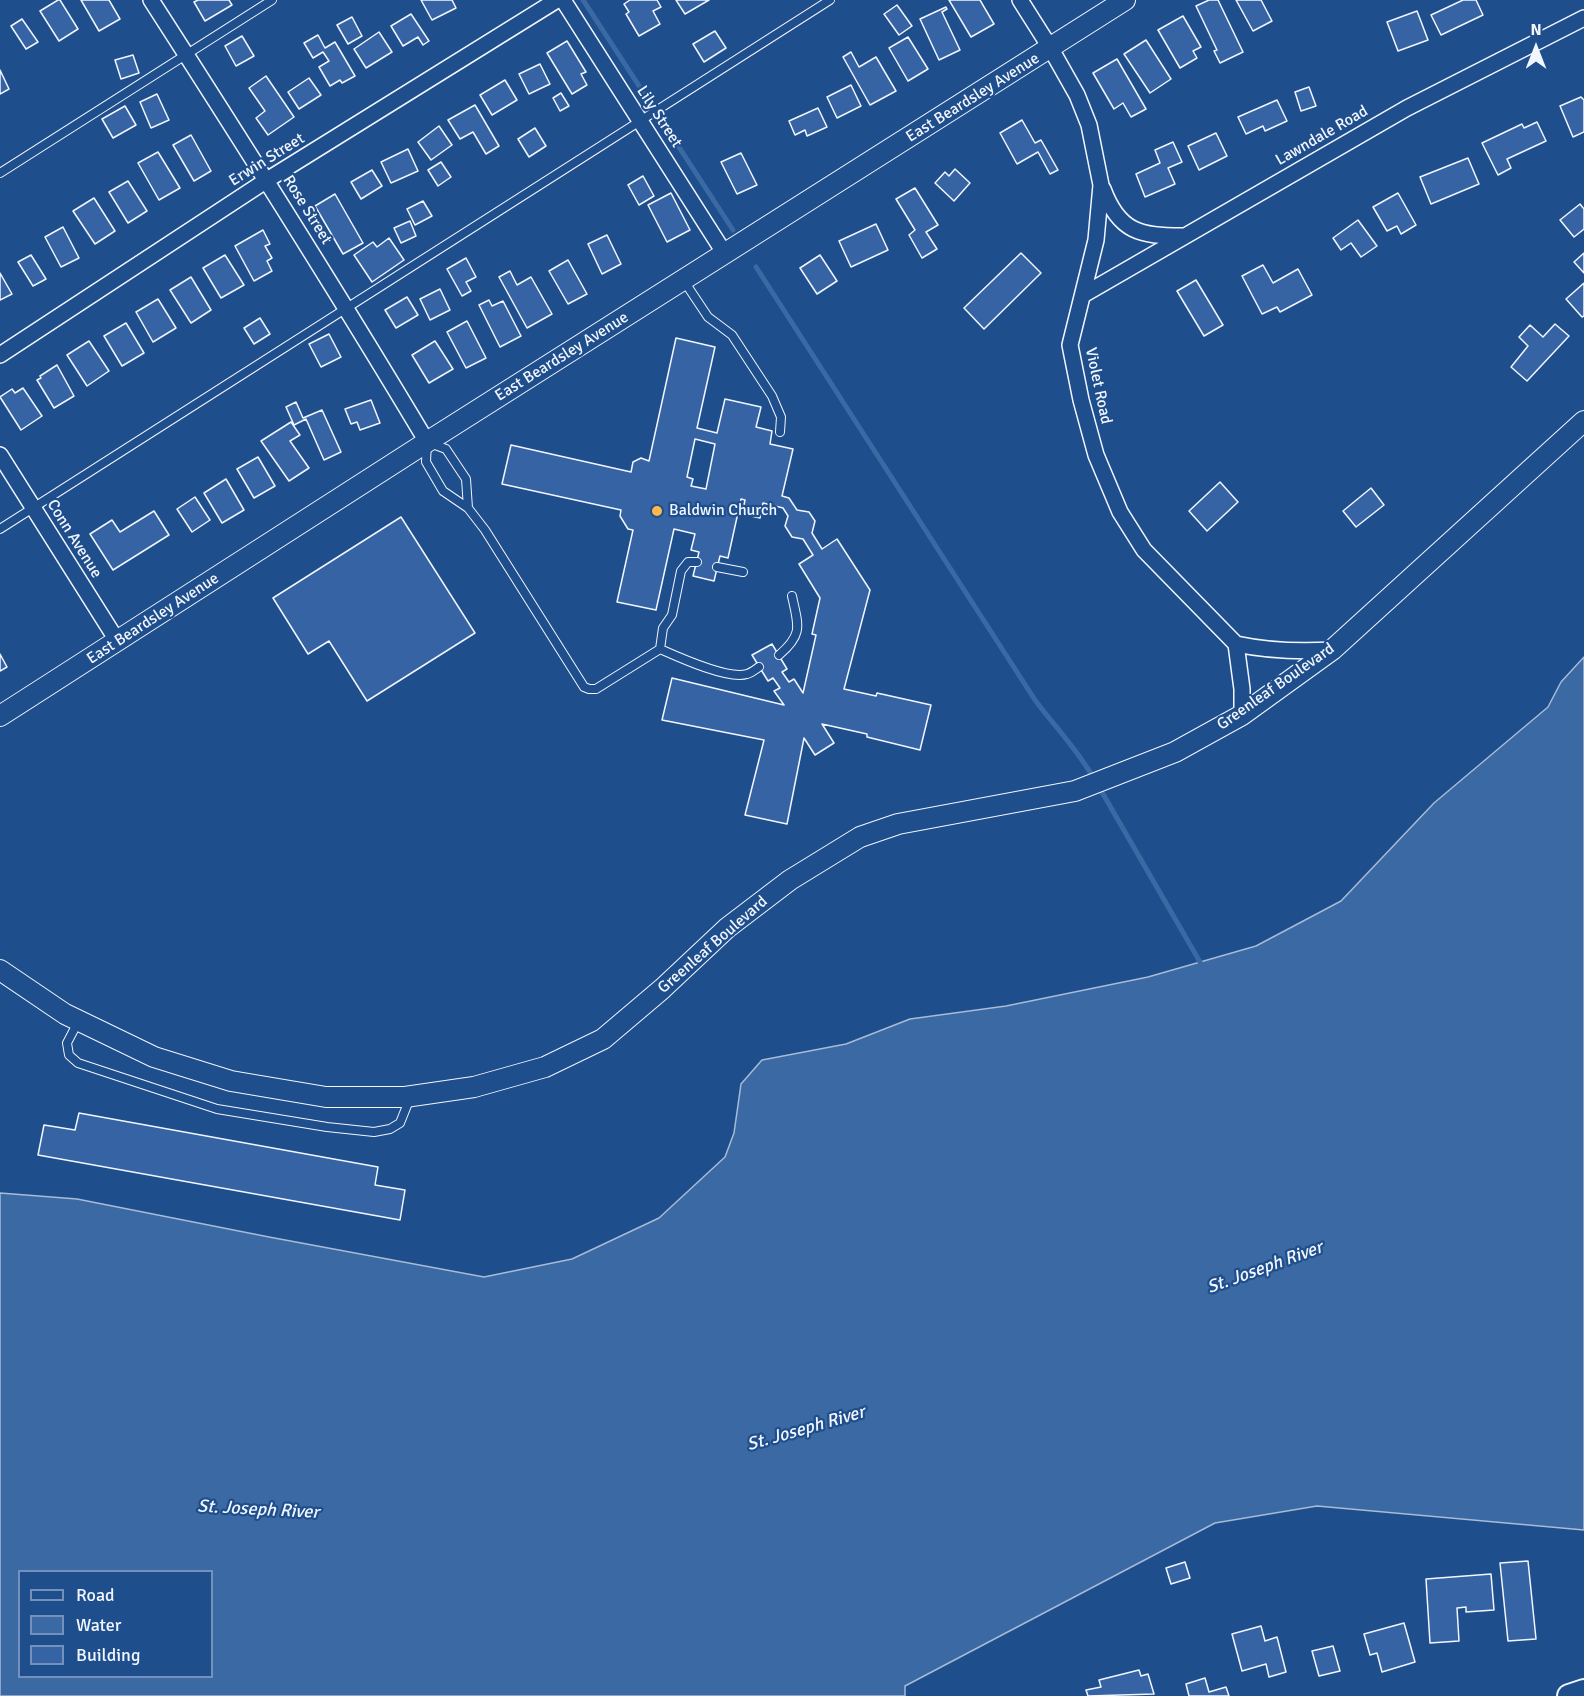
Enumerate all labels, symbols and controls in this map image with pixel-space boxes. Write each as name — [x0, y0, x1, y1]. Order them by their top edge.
north arrow — [1506, 18, 1566, 78]
text: N — [1530, 20, 1542, 40]
street label: East Beardsley Avenue — [903, 49, 1043, 147]
street label: Lily Street — [632, 83, 686, 151]
street label: Lawndale Road — [1272, 102, 1372, 170]
street label: Erwin Street — [226, 129, 308, 191]
street label: Rose Street — [278, 172, 336, 248]
street label: East Beardsley Avenue — [492, 308, 632, 406]
street label: Violet Road — [1081, 346, 1115, 426]
street label: Conn Avenue — [42, 496, 106, 582]
place label: Baldwin Church — [669, 501, 777, 521]
marker: Baldwin Church — [650, 504, 664, 518]
street label: East Beardsley Avenue — [83, 569, 223, 669]
street label: Greenleaf Boulevard — [1214, 639, 1338, 735]
street label: Greenleaf Boulevard — [654, 892, 772, 998]
water label: St. Joseph River — [1204, 1237, 1326, 1299]
water label: St. Joseph River — [745, 1402, 867, 1456]
water label: St. Joseph River — [197, 1496, 319, 1524]
legend — [18, 1570, 213, 1678]
text: Road — [76, 1584, 115, 1606]
text: Water — [76, 1614, 121, 1636]
text: Building — [76, 1644, 140, 1666]

